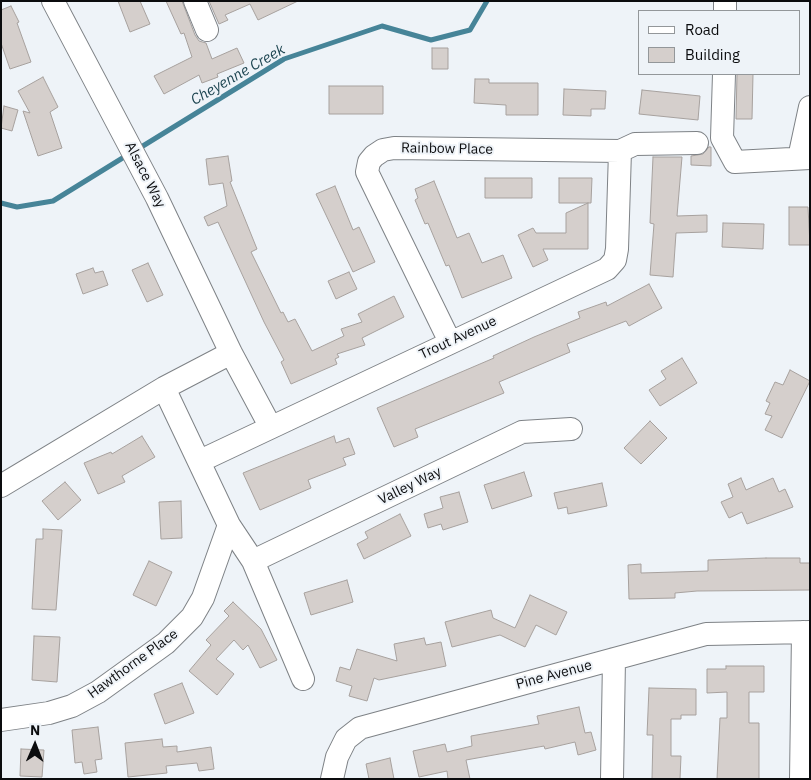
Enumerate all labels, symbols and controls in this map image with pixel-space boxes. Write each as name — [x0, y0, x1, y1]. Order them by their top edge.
legend — [638, 10, 801, 75]
text: Road — [685, 20, 720, 39]
water label: Cheyenne Creek — [188, 41, 288, 109]
text: Building — [685, 45, 740, 64]
street label: Alsace Way — [121, 139, 169, 211]
street label: Rainbow Place — [401, 140, 493, 158]
street label: Trout Avenue — [417, 313, 499, 363]
street label: Valley Way — [376, 464, 444, 508]
street label: Hawthorne Place — [85, 626, 181, 702]
street label: Pine Avenue — [514, 657, 594, 693]
north arrow — [10, 720, 60, 770]
text: N — [30, 721, 40, 739]

